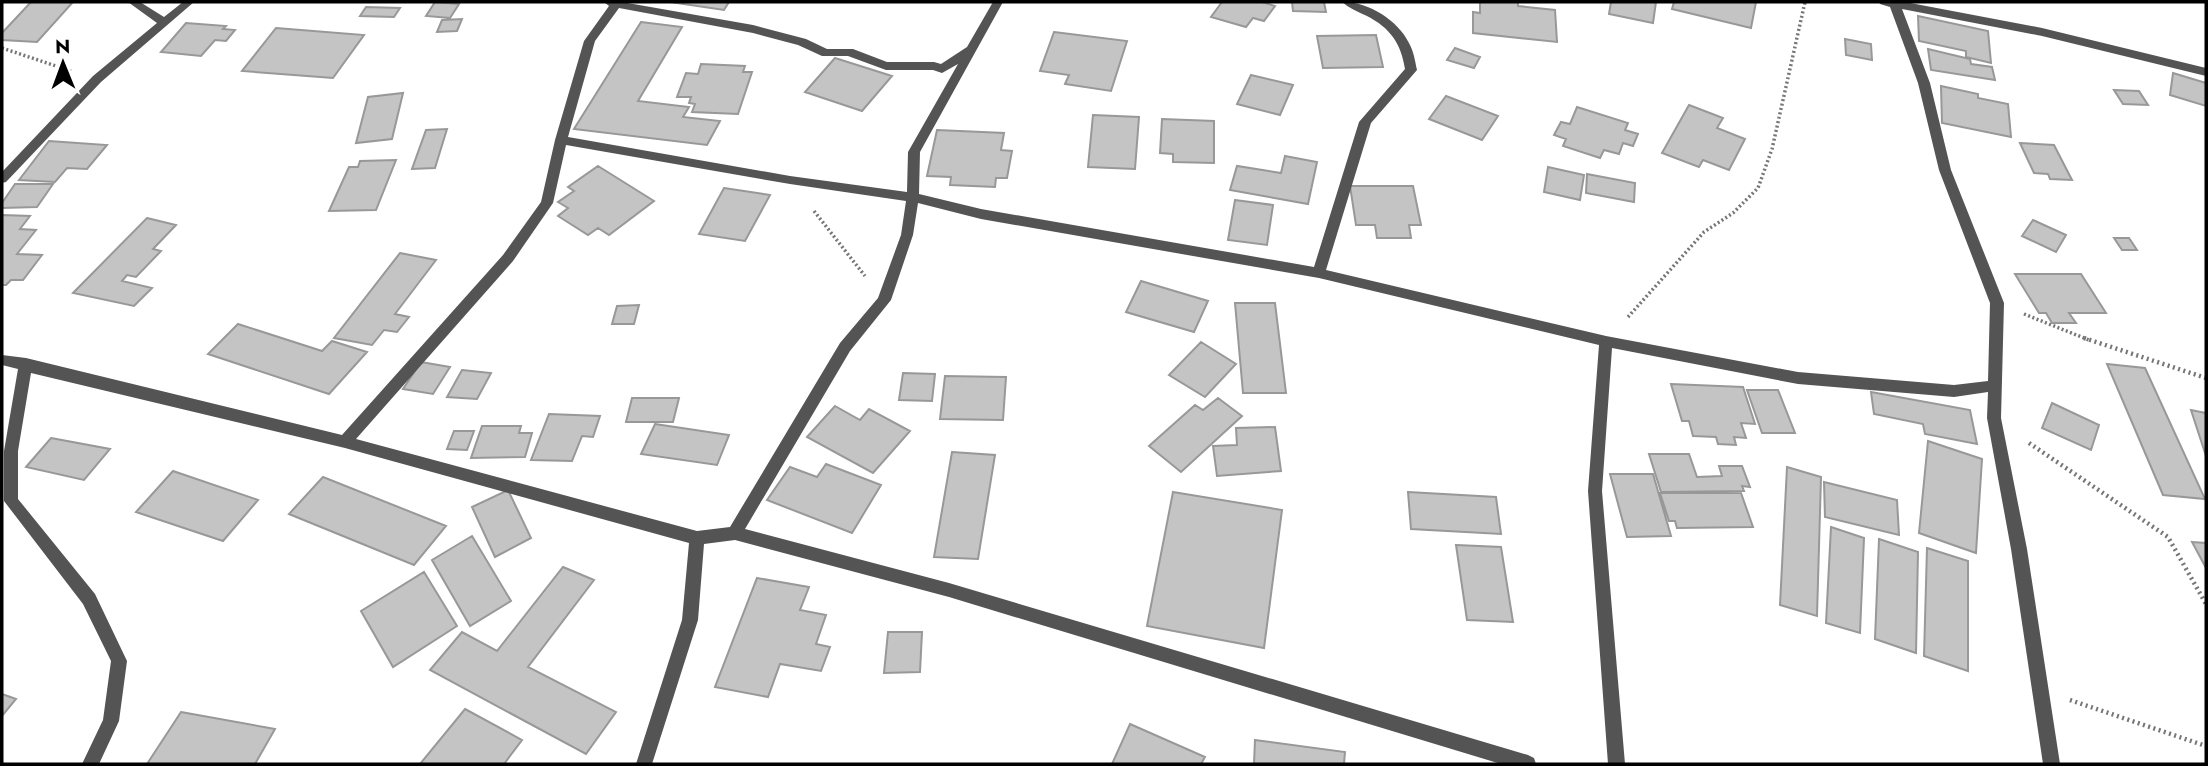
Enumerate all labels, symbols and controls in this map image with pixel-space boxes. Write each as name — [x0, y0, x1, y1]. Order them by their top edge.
north arrow — [28, 28, 98, 98]
text: N — [55, 33, 70, 60]

